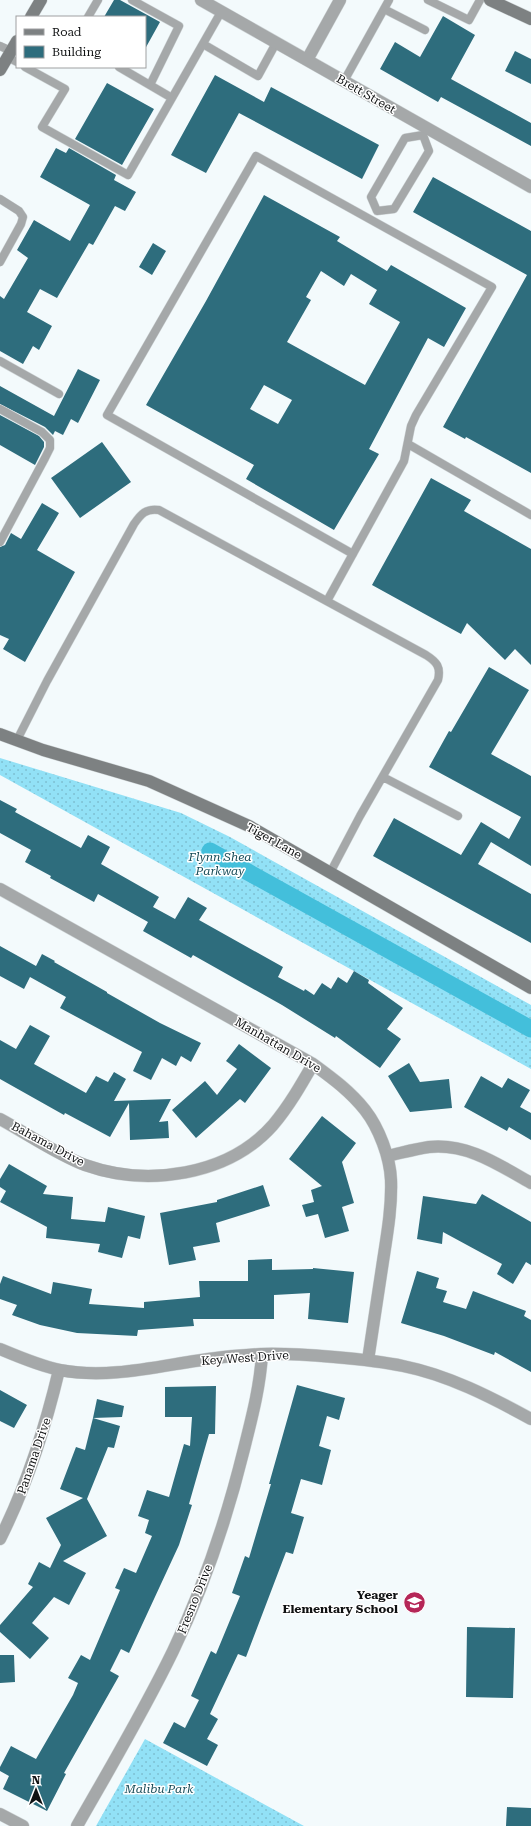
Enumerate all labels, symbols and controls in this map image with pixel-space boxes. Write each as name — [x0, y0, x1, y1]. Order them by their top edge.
legend — [16, 16, 146, 68]
text: Road — [52, 25, 82, 39]
text: Building — [52, 45, 101, 59]
street label: Brett Street — [334, 71, 399, 117]
street label: Tiger Lane — [244, 820, 305, 862]
park label: Flynn Shea Parkway — [188, 850, 251, 878]
street label: Manhattan Drive — [232, 1015, 324, 1076]
street label: Bahama Drive — [9, 1119, 87, 1169]
street label: Key West Drive — [201, 1348, 290, 1368]
street label: Panama Drive — [14, 1416, 54, 1496]
street label: Fresno Drive — [175, 1562, 215, 1636]
place label: Yeager Elementary School — [283, 1588, 399, 1616]
school or university icon: Yeager Elementary School — [401, 1589, 427, 1615]
north arrow — [16, 1770, 56, 1810]
text: N — [32, 1774, 41, 1787]
park label: Malibu Park — [123, 1782, 194, 1796]

